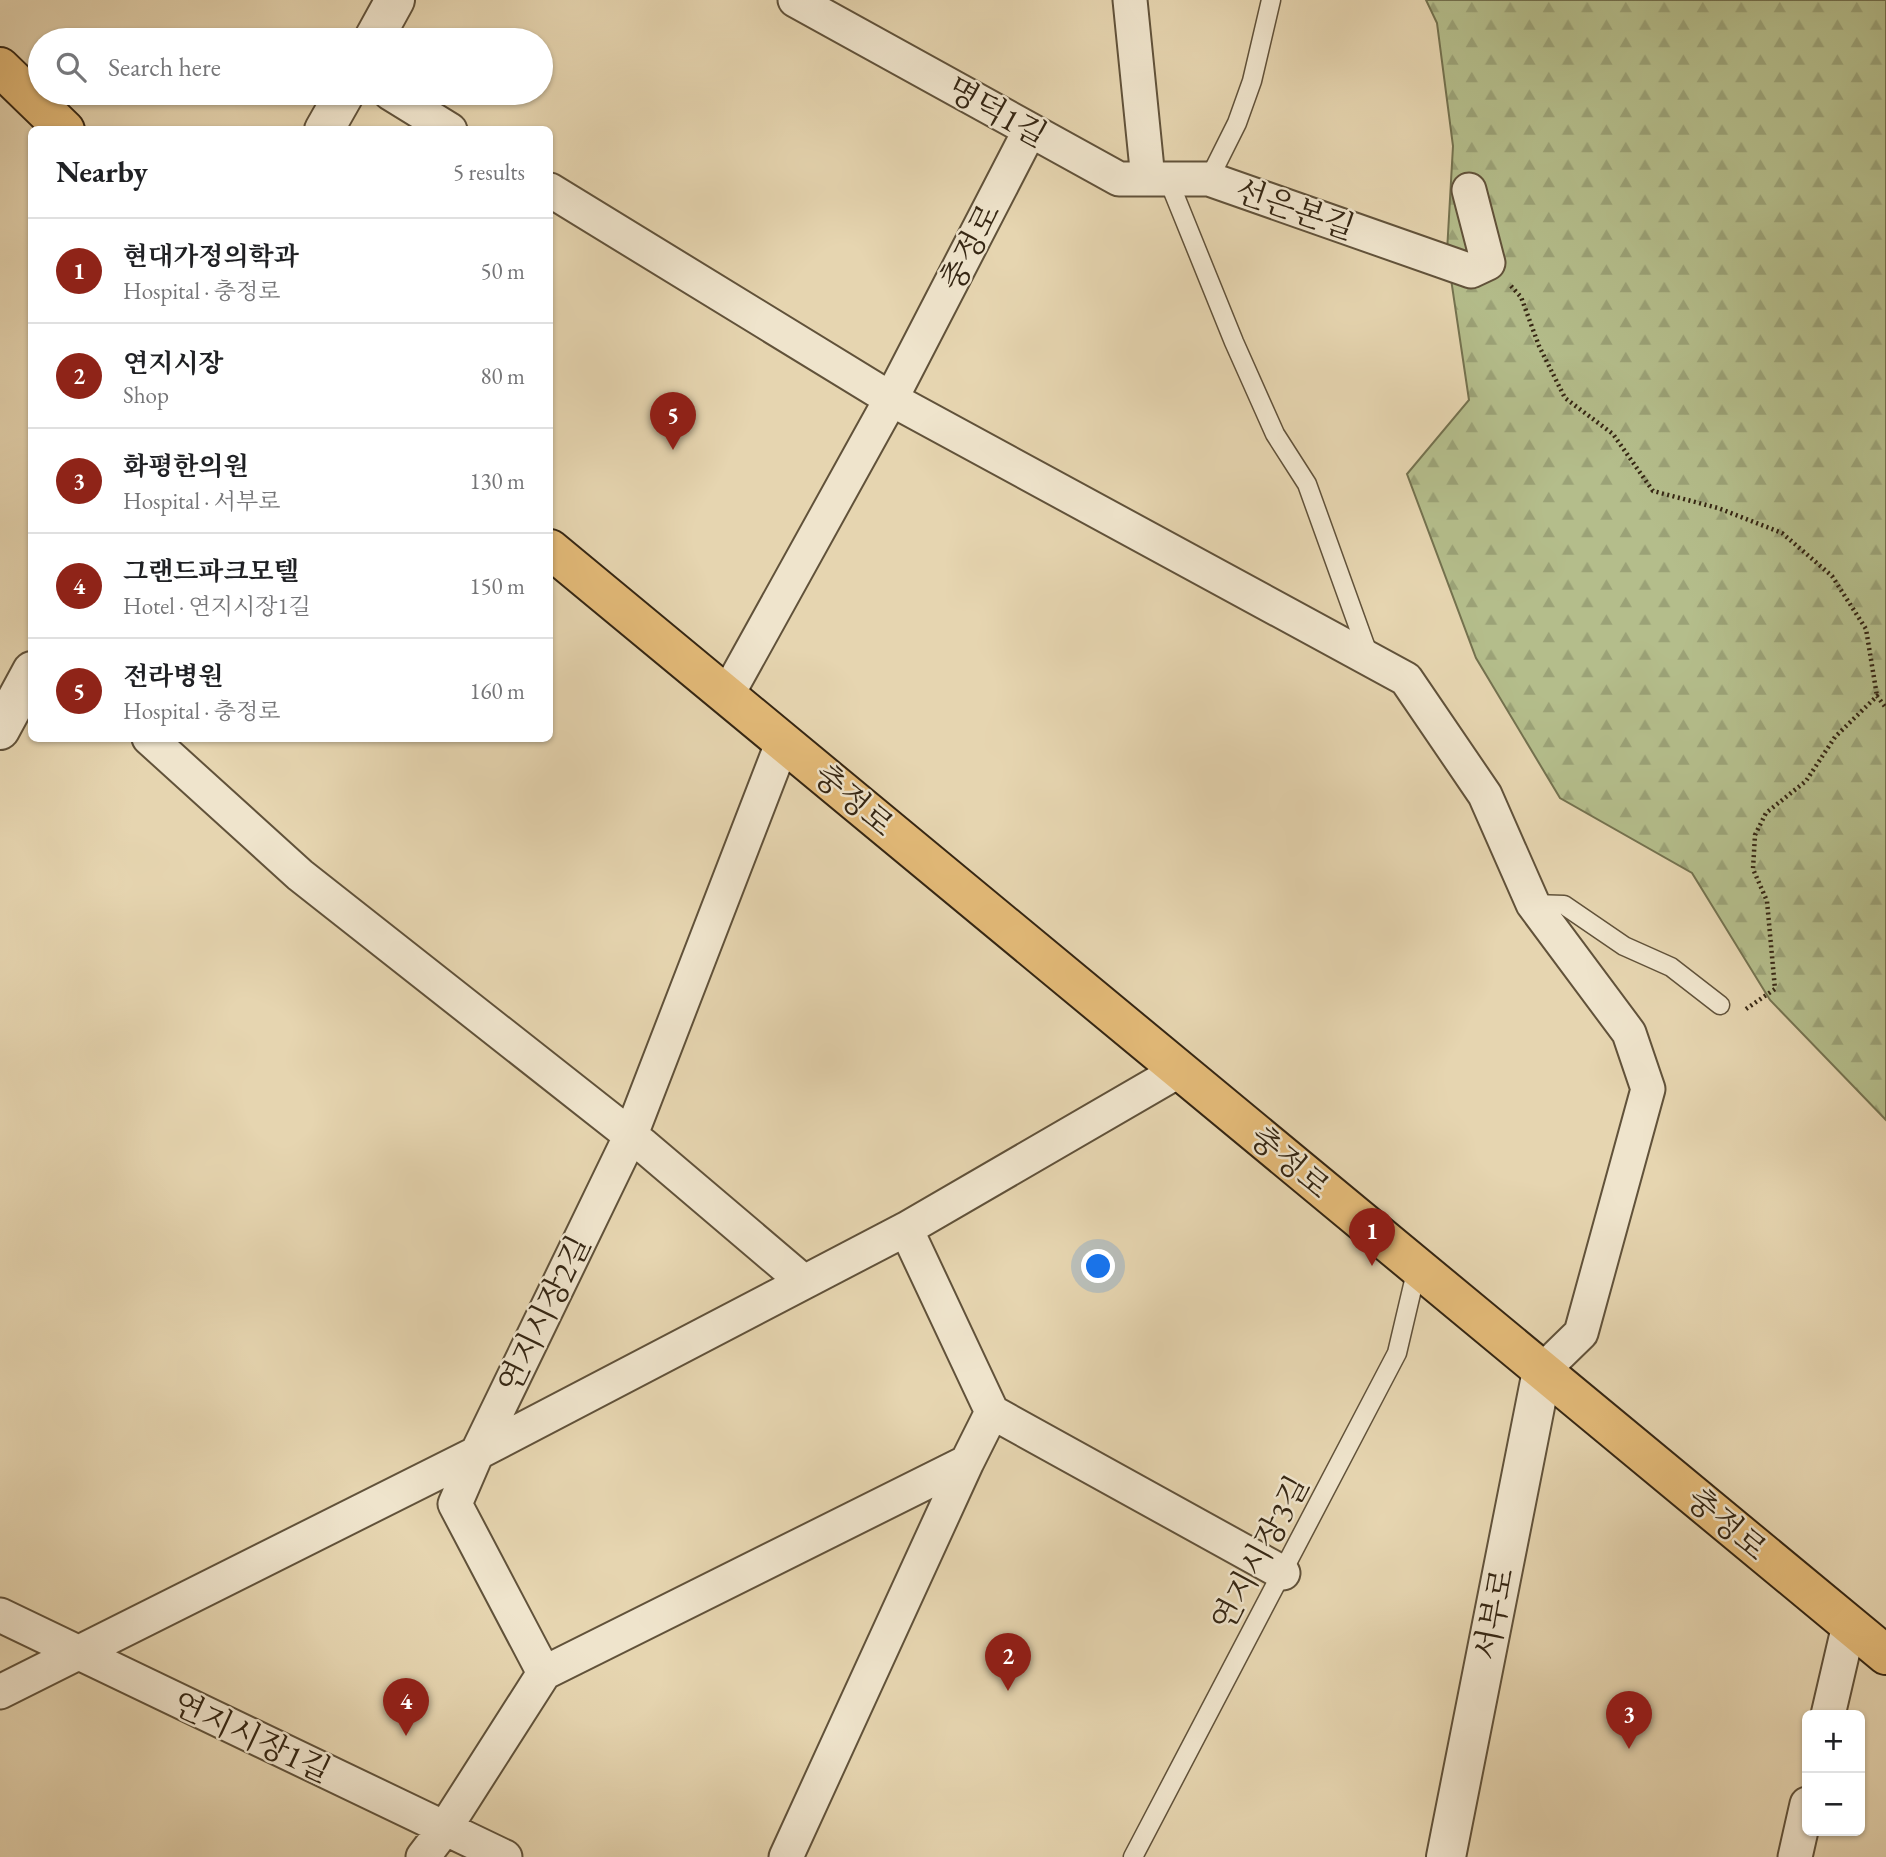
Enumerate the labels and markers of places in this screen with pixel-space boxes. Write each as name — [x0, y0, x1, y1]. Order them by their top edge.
pin: 5 — [650, 392, 696, 450]
pin: 1 — [1349, 1208, 1395, 1266]
pin: 2 — [985, 1633, 1031, 1691]
pin: 4 — [383, 1678, 429, 1736]
pin: 3 — [1606, 1691, 1652, 1749]

